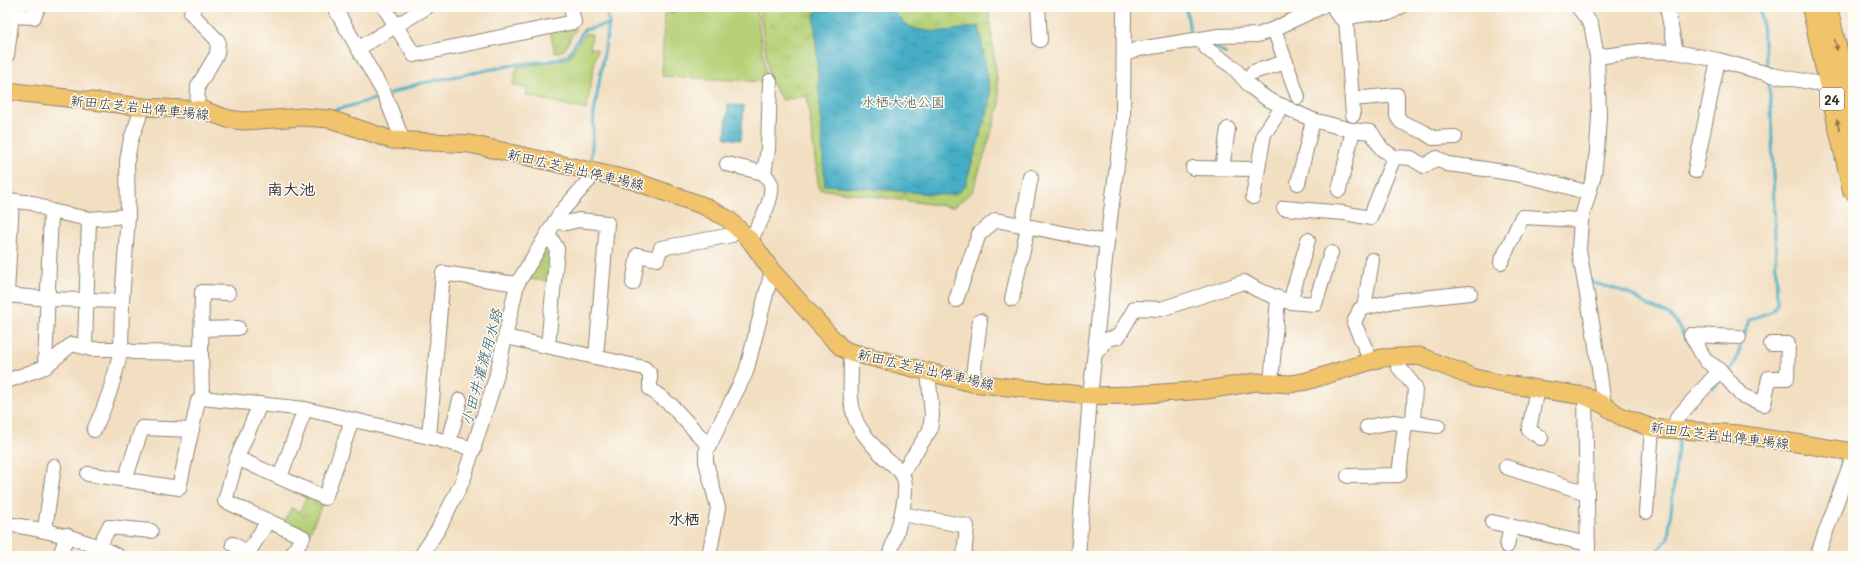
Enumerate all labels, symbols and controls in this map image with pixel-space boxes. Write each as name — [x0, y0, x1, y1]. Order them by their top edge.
one-way arrow — [1833, 39, 1839, 51]
road number: 24 — [1820, 88, 1844, 110]
street label: 新田広芝岩出停車場線 — [69, 90, 211, 124]
park label: 水栖大池公園 — [861, 92, 945, 111]
one-way arrow — [1834, 119, 1840, 131]
street label: 新田広芝岩出停車場線 — [506, 144, 646, 194]
district label: 南大池 — [267, 178, 315, 199]
water label: 小田井灌漑用水路 — [456, 305, 506, 428]
street label: 新田広芝岩出停車場線 — [856, 344, 996, 394]
street label: 新田広芝岩出停車場線 — [1649, 417, 1791, 453]
district label: 水栖 — [668, 508, 700, 529]

